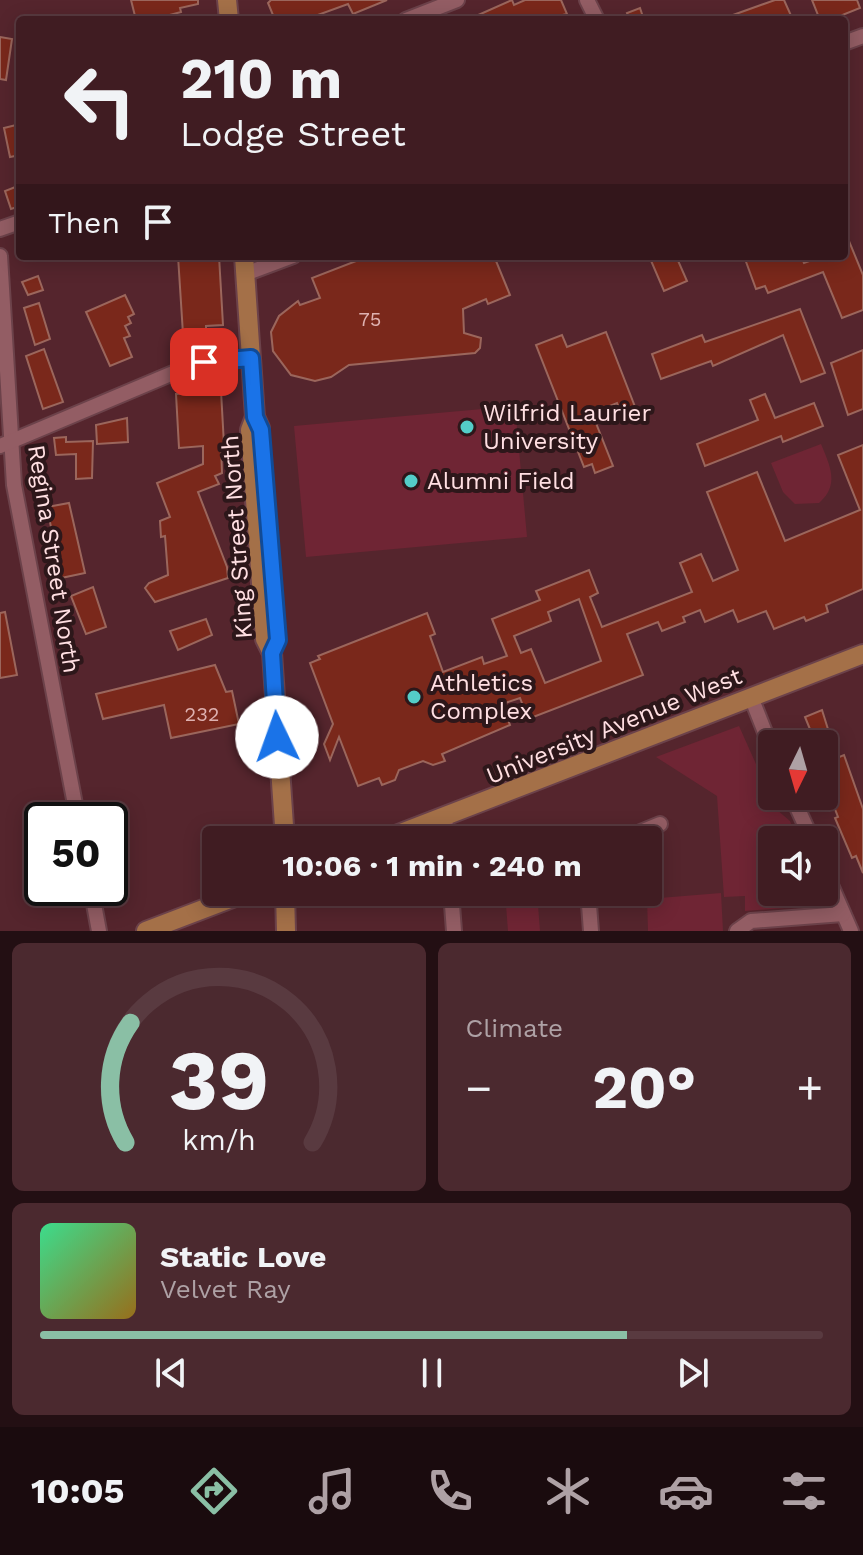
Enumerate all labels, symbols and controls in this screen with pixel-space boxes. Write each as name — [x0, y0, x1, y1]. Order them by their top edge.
text: 210 m — [180, 46, 342, 112]
icon: left — [48, 48, 152, 152]
text: Lodge Street — [180, 113, 406, 155]
icon: arrive — [136, 200, 180, 244]
text: Then — [48, 205, 120, 240]
house number: 75 — [359, 307, 381, 331]
pin — [170, 328, 238, 396]
icon: arrive — [182, 340, 226, 384]
place label: Wilfrid Laurier University — [483, 399, 651, 455]
marker: Wilfrid Laurier University — [458, 418, 476, 436]
street label: King Street North — [216, 434, 258, 640]
street label: Regina Street North — [22, 443, 86, 675]
place label: Alumni Field — [427, 467, 575, 495]
marker: Alumni Field — [402, 472, 420, 490]
street label: University Avenue West — [482, 662, 746, 790]
place label: Athletics Complex — [430, 669, 533, 725]
marker: Athletics Complex — [405, 688, 423, 706]
position arrow — [235, 695, 319, 779]
house number: 232 — [185, 702, 219, 726]
north arrow — [758, 730, 838, 810]
map controls — [758, 730, 838, 906]
speed limit sign: 50 — [24, 802, 128, 906]
button: sound — [758, 826, 838, 906]
text: 10:06 · 1 min · 240 m — [282, 848, 582, 883]
text: Climate — [466, 1013, 563, 1043]
text: 39 — [168, 1032, 269, 1129]
text: 20° — [592, 1052, 696, 1123]
text: − — [466, 1062, 492, 1114]
text: + — [796, 1062, 823, 1114]
text: km/h — [182, 1123, 256, 1157]
text: Static Love — [160, 1239, 326, 1274]
text: Velvet Ray — [160, 1274, 291, 1304]
icon: previous — [149, 1351, 193, 1395]
icon: pause — [410, 1351, 454, 1395]
icon: next — [671, 1351, 715, 1395]
icon: directions — [186, 1463, 242, 1519]
icon: music — [304, 1463, 360, 1519]
icon: phone — [422, 1463, 478, 1519]
icon: climate — [540, 1463, 596, 1519]
icon: car — [658, 1463, 714, 1519]
icon: filters — [776, 1463, 832, 1519]
text: 10:05 — [31, 1470, 124, 1512]

